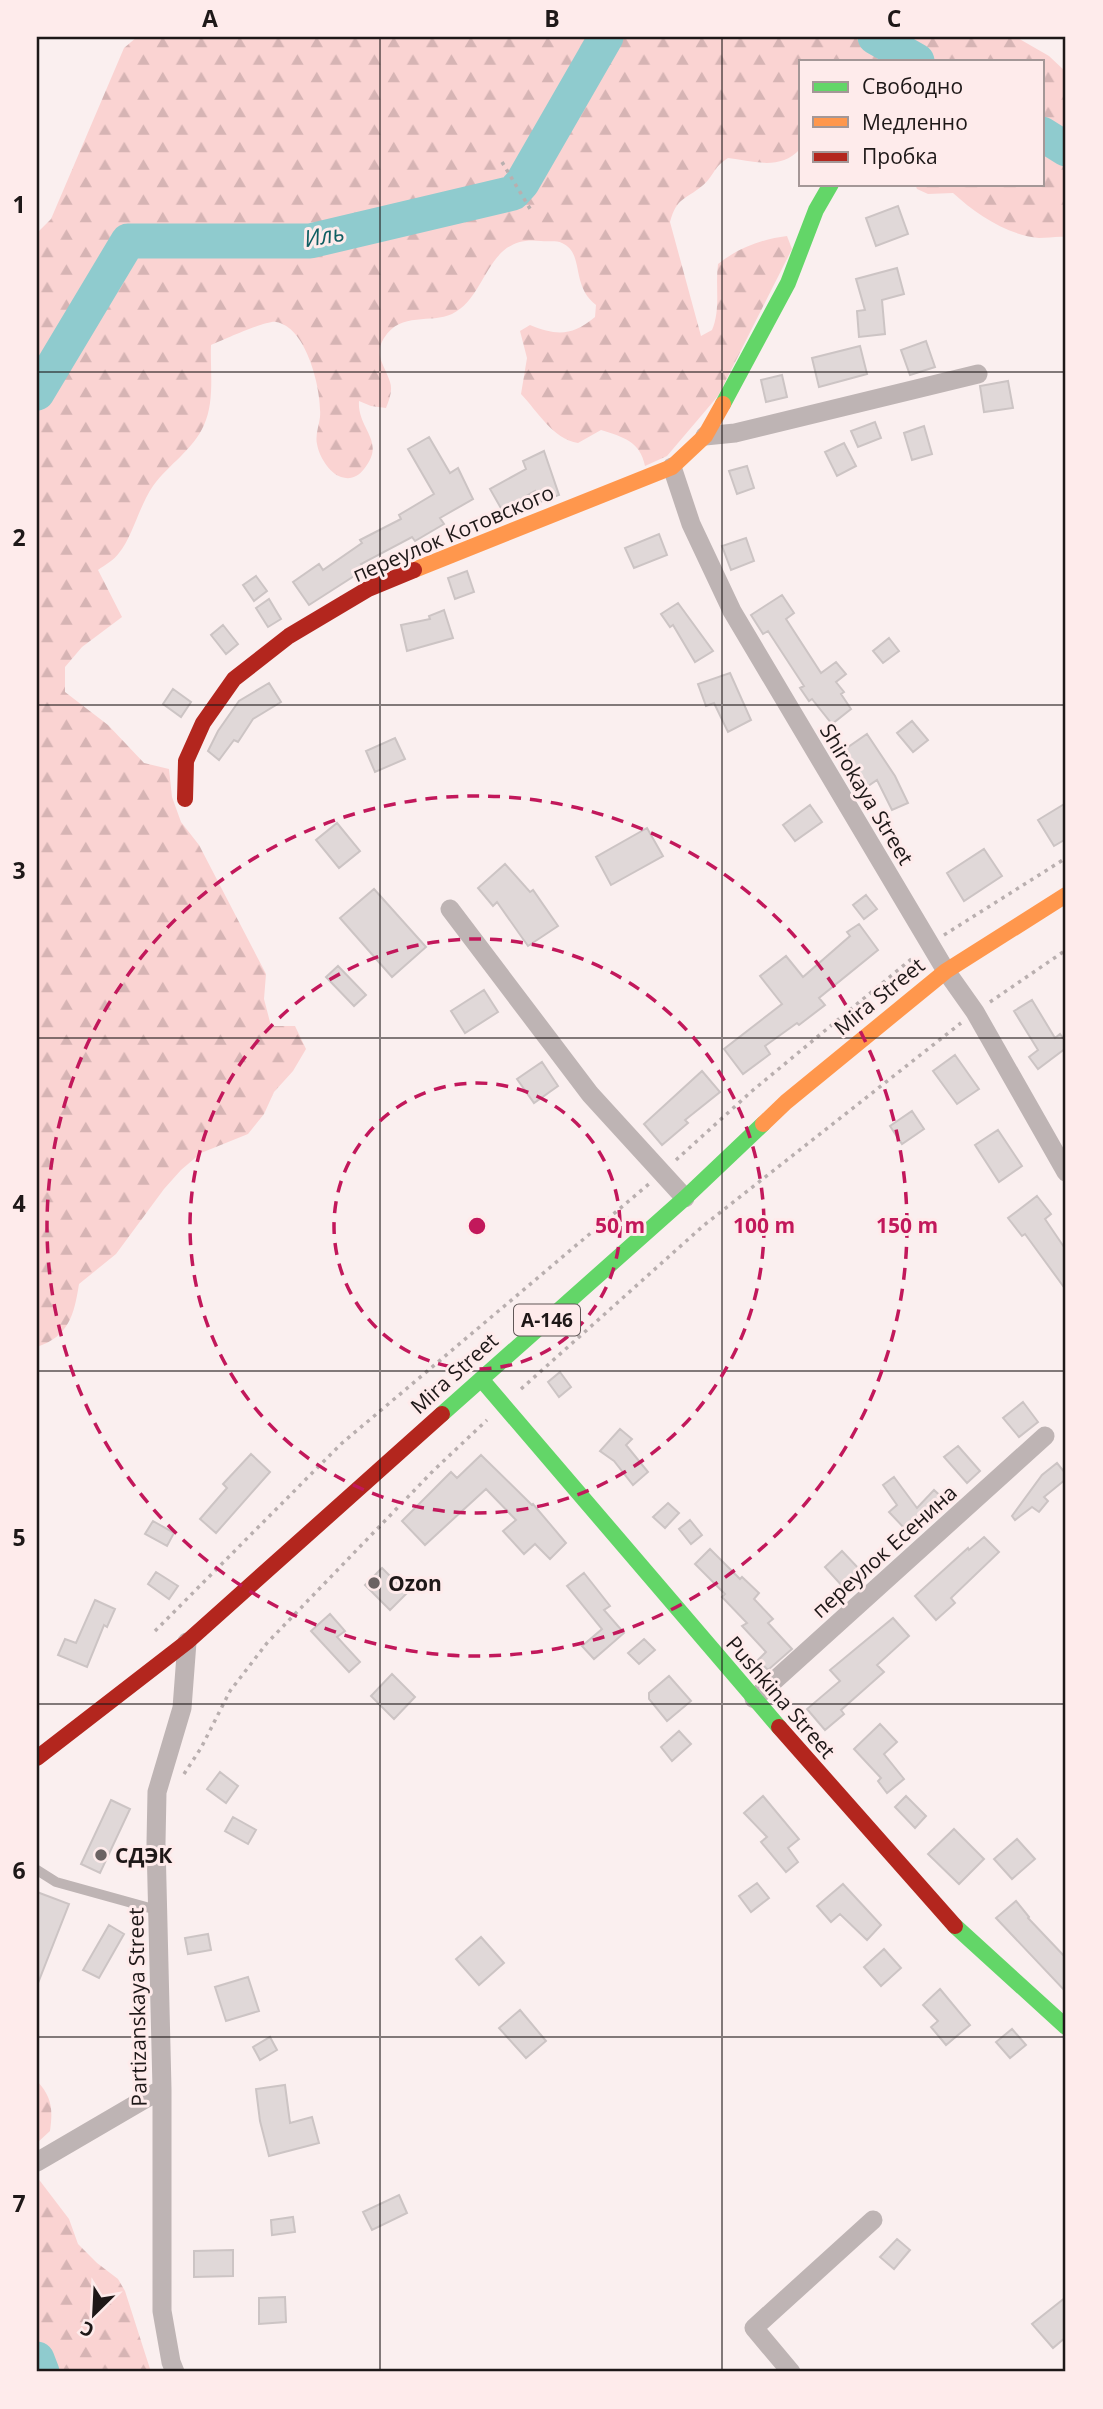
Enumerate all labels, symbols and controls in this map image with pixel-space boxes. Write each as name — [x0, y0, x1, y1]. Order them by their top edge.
text: A — [202, 2, 218, 34]
text: B — [544, 2, 560, 34]
text: C — [887, 2, 901, 34]
legend — [799, 60, 1044, 186]
text: Свободно — [862, 72, 963, 100]
text: Медленно — [862, 108, 968, 136]
text: Пробка — [862, 142, 938, 170]
text: 1 — [12, 188, 26, 220]
water label: Иль — [301, 216, 347, 254]
street label: переулок Котовского — [348, 478, 558, 588]
text: 2 — [12, 521, 26, 553]
street label: Shirokaya Street — [814, 718, 920, 870]
text: 3 — [12, 854, 26, 886]
street label: Mira Street — [828, 951, 930, 1041]
text: 4 — [12, 1187, 26, 1219]
text: 50 m — [595, 1211, 645, 1239]
text: 100 m — [733, 1211, 795, 1239]
text: 150 m — [876, 1211, 938, 1239]
centre of rings — [465, 1214, 489, 1238]
road number: А-146 — [514, 1304, 580, 1336]
street label: Mira Street — [404, 1326, 504, 1420]
street label: переулок Есенина — [806, 1478, 962, 1624]
text: 5 — [12, 1521, 26, 1553]
place label: Ozon — [388, 1569, 442, 1597]
marker: Ozon — [366, 1575, 382, 1591]
street label: Pushkina Street — [720, 1630, 842, 1764]
place label: СДЭК — [115, 1841, 173, 1869]
marker: СДЭК — [93, 1847, 109, 1863]
text: 6 — [12, 1854, 26, 1886]
street label: Partizanskaya Street — [121, 1907, 153, 2107]
text: 7 — [12, 2187, 26, 2219]
north arrow — [60, 2280, 130, 2350]
text: С — [76, 2315, 98, 2344]

